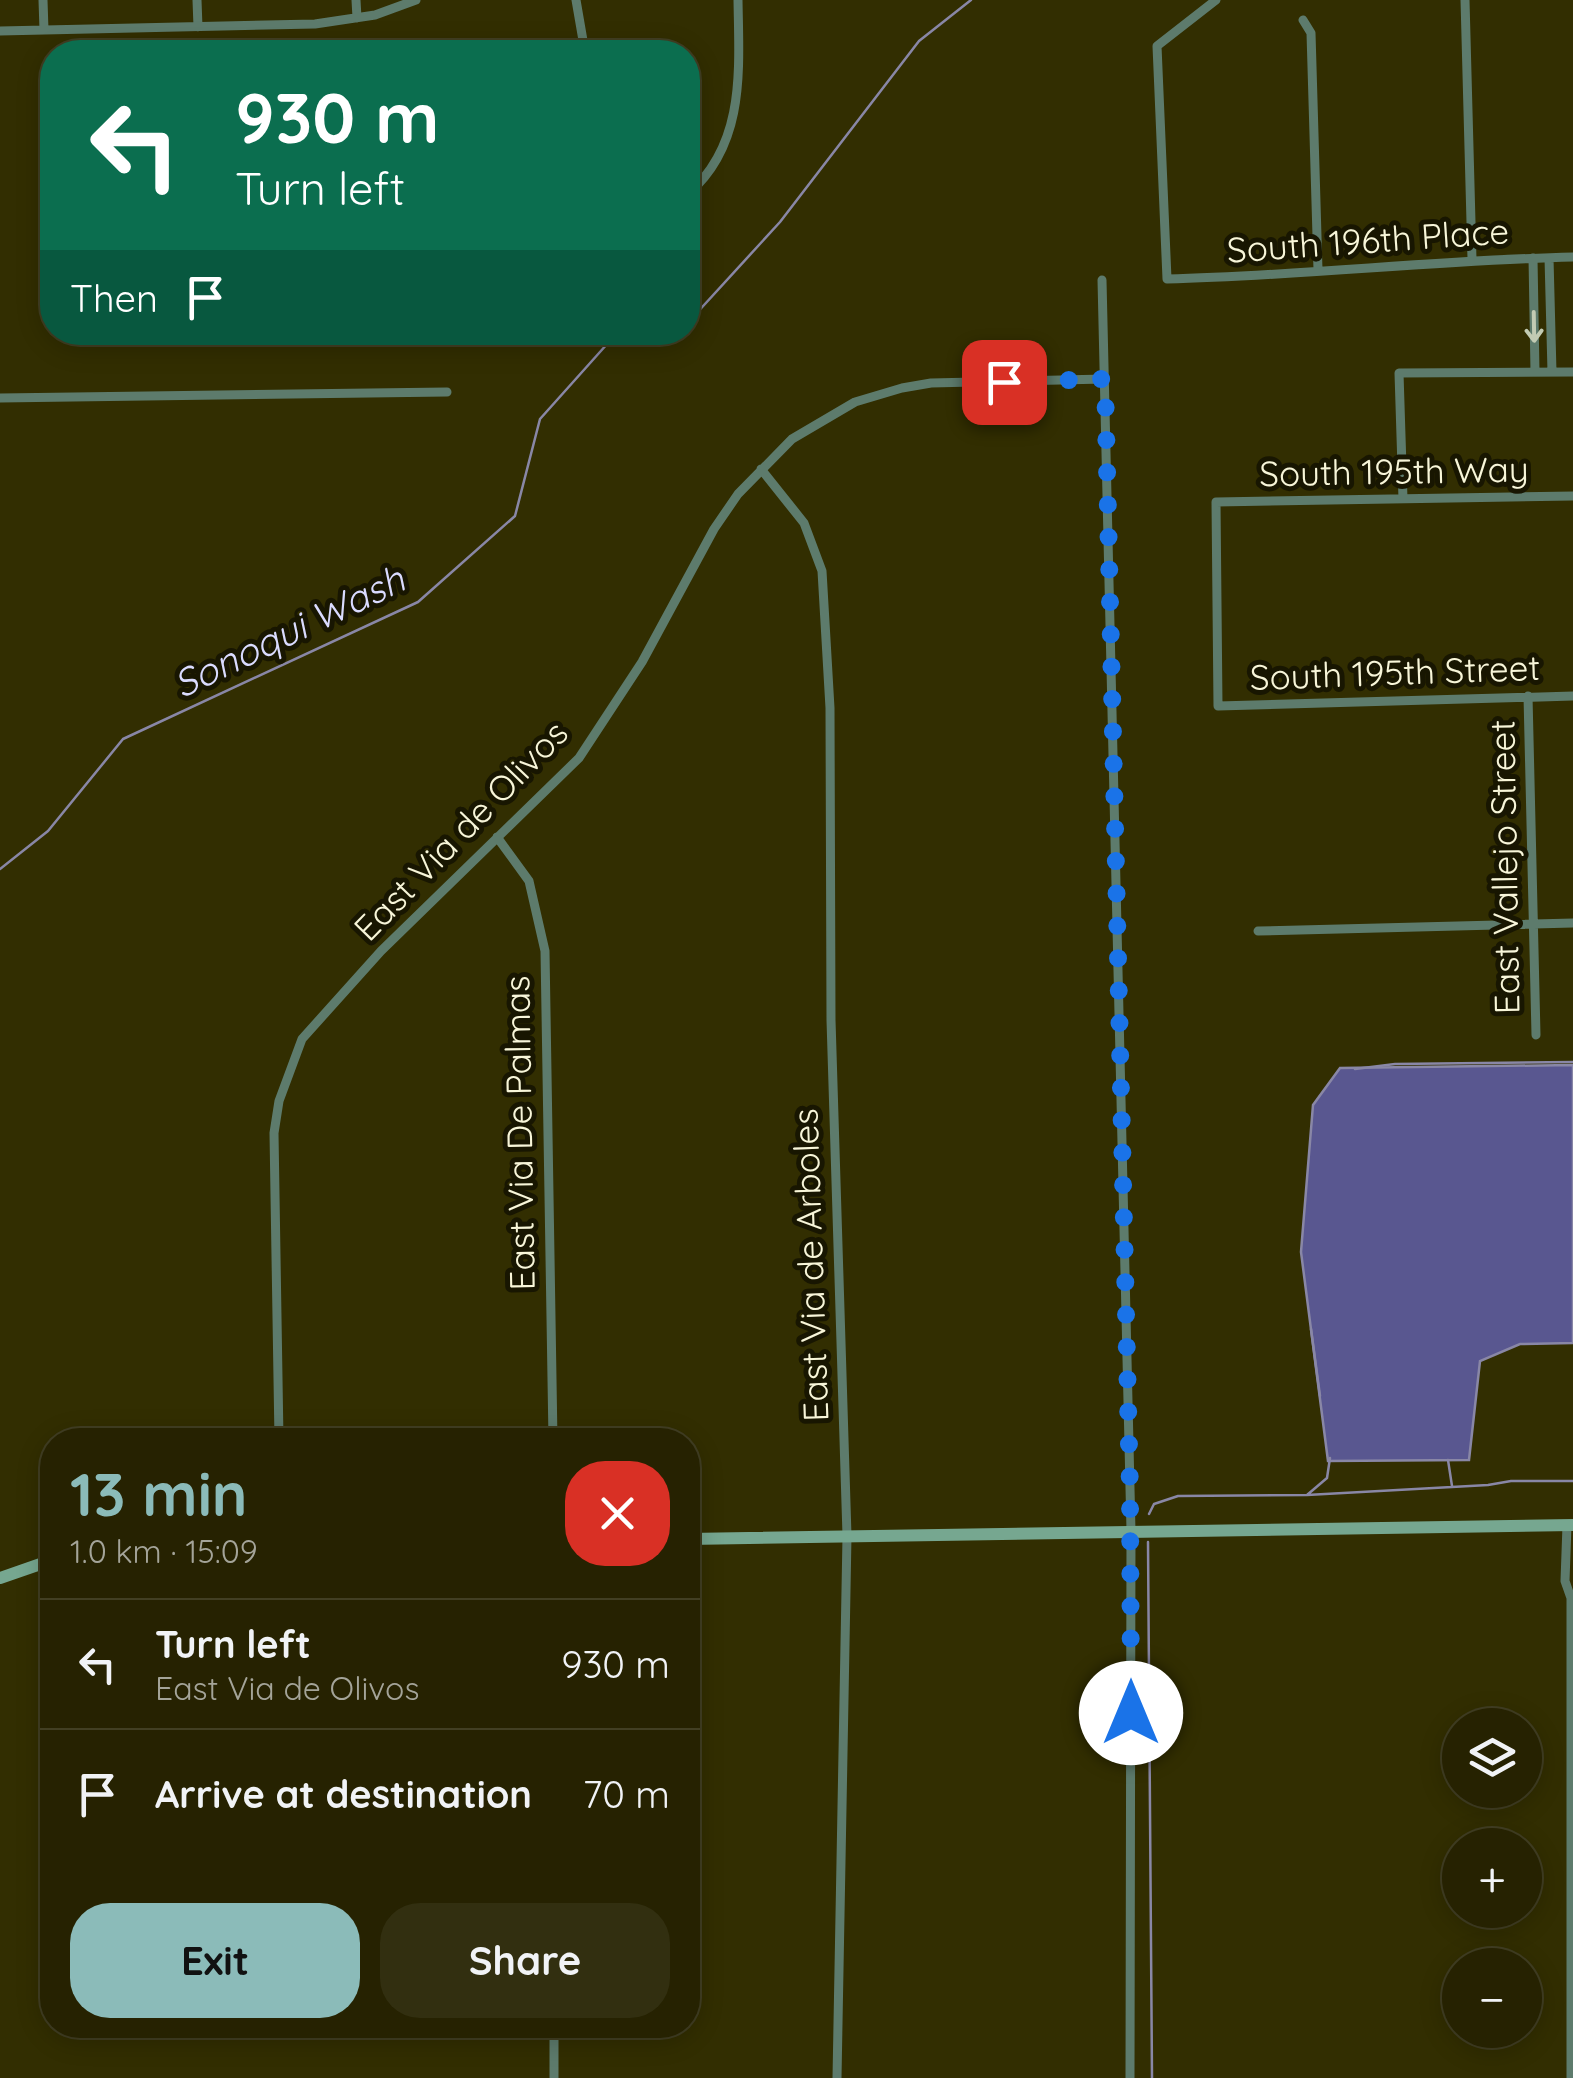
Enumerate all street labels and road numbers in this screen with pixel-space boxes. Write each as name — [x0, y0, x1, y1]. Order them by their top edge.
street label: South 196th Place — [1225, 208, 1510, 272]
street label: South 195th Way — [1259, 447, 1529, 495]
street label: South 195th Street — [1249, 645, 1541, 699]
street label: East Via de Olivos — [344, 711, 577, 950]
street label: East Vallejo Street — [1479, 720, 1529, 1015]
street label: East Via De Palmas — [494, 975, 544, 1291]
street label: East Via de Arboles — [783, 1108, 837, 1422]

